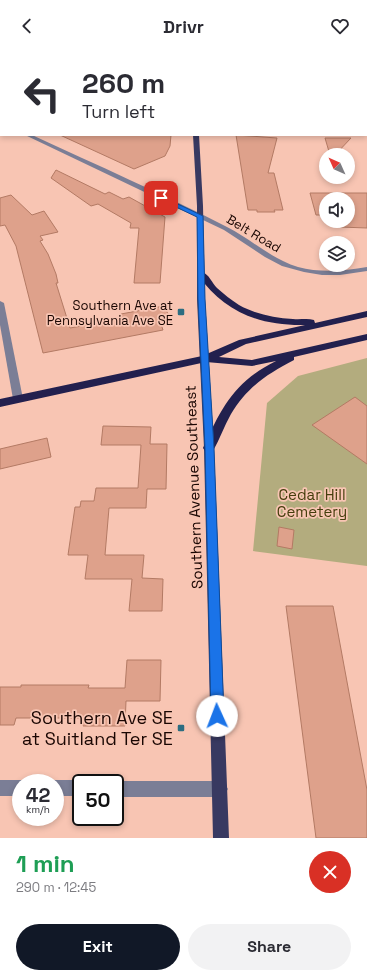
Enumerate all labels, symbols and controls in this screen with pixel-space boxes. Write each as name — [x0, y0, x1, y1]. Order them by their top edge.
icon: back — [16, 15, 38, 37]
text: Drivr — [163, 15, 204, 38]
icon: heart — [329, 15, 351, 37]
text: 260 m — [82, 65, 165, 101]
icon: left — [16, 68, 68, 120]
text: Turn left — [82, 100, 155, 123]
north arrow — [319, 148, 355, 184]
map controls — [319, 148, 355, 272]
pin — [144, 181, 178, 215]
icon: arrive — [150, 187, 172, 209]
button: sound — [319, 192, 355, 228]
street label: Belt Road — [223, 211, 284, 256]
button: layers — [319, 236, 355, 272]
place label: Southern Ave at Pennsylvania Ave SE — [47, 297, 173, 329]
marker: Southern Ave at Pennsylvania Ave SE — [176, 307, 186, 317]
street label: Southern Avenue Southeast — [180, 385, 207, 589]
park label: Cedar Hill Cemetery — [277, 485, 347, 521]
position arrow — [196, 695, 238, 737]
place label: Southern Ave SE at Suitland Ter SE — [22, 706, 173, 750]
marker: Southern Ave SE at Suitland Ter SE — [176, 723, 186, 733]
speed limit sign: 50 — [72, 774, 124, 826]
text: 42 — [26, 782, 50, 808]
text: km/h — [26, 803, 50, 816]
text: 1 min — [16, 848, 75, 879]
button: close — [309, 851, 351, 893]
text: 290 m · 12:45 — [16, 879, 96, 896]
button: Exit — [16, 924, 180, 970]
button: Share — [188, 924, 351, 970]

